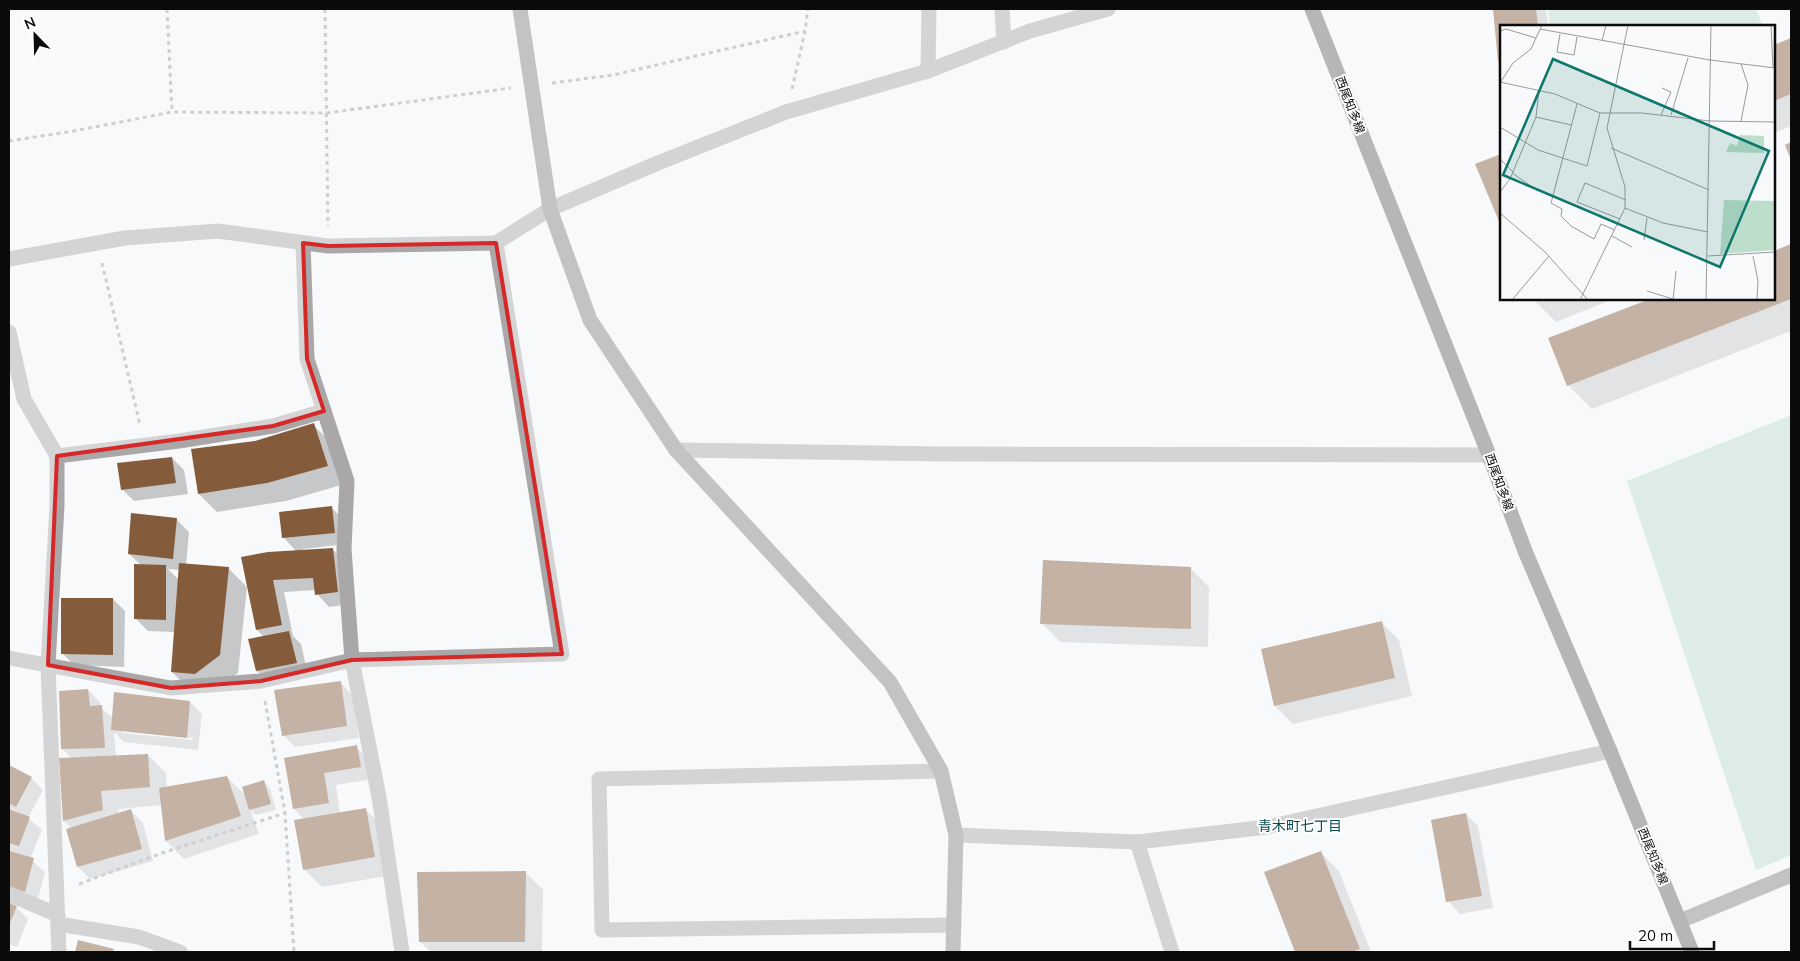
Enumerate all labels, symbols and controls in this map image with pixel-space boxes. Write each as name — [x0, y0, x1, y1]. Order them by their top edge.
north arrow — [10, 10, 60, 60]
text: N — [22, 13, 38, 33]
inset map — [1500, 25, 1775, 300]
street label: 西尾知多線 — [1333, 74, 1368, 136]
street label: 西尾知多線 — [1482, 451, 1517, 513]
district label: 青木町七丁目 — [1258, 817, 1342, 835]
street label: 西尾知多線 — [1635, 825, 1672, 886]
scale bar — [1630, 918, 1714, 950]
text: 20 m — [1638, 926, 1673, 945]

